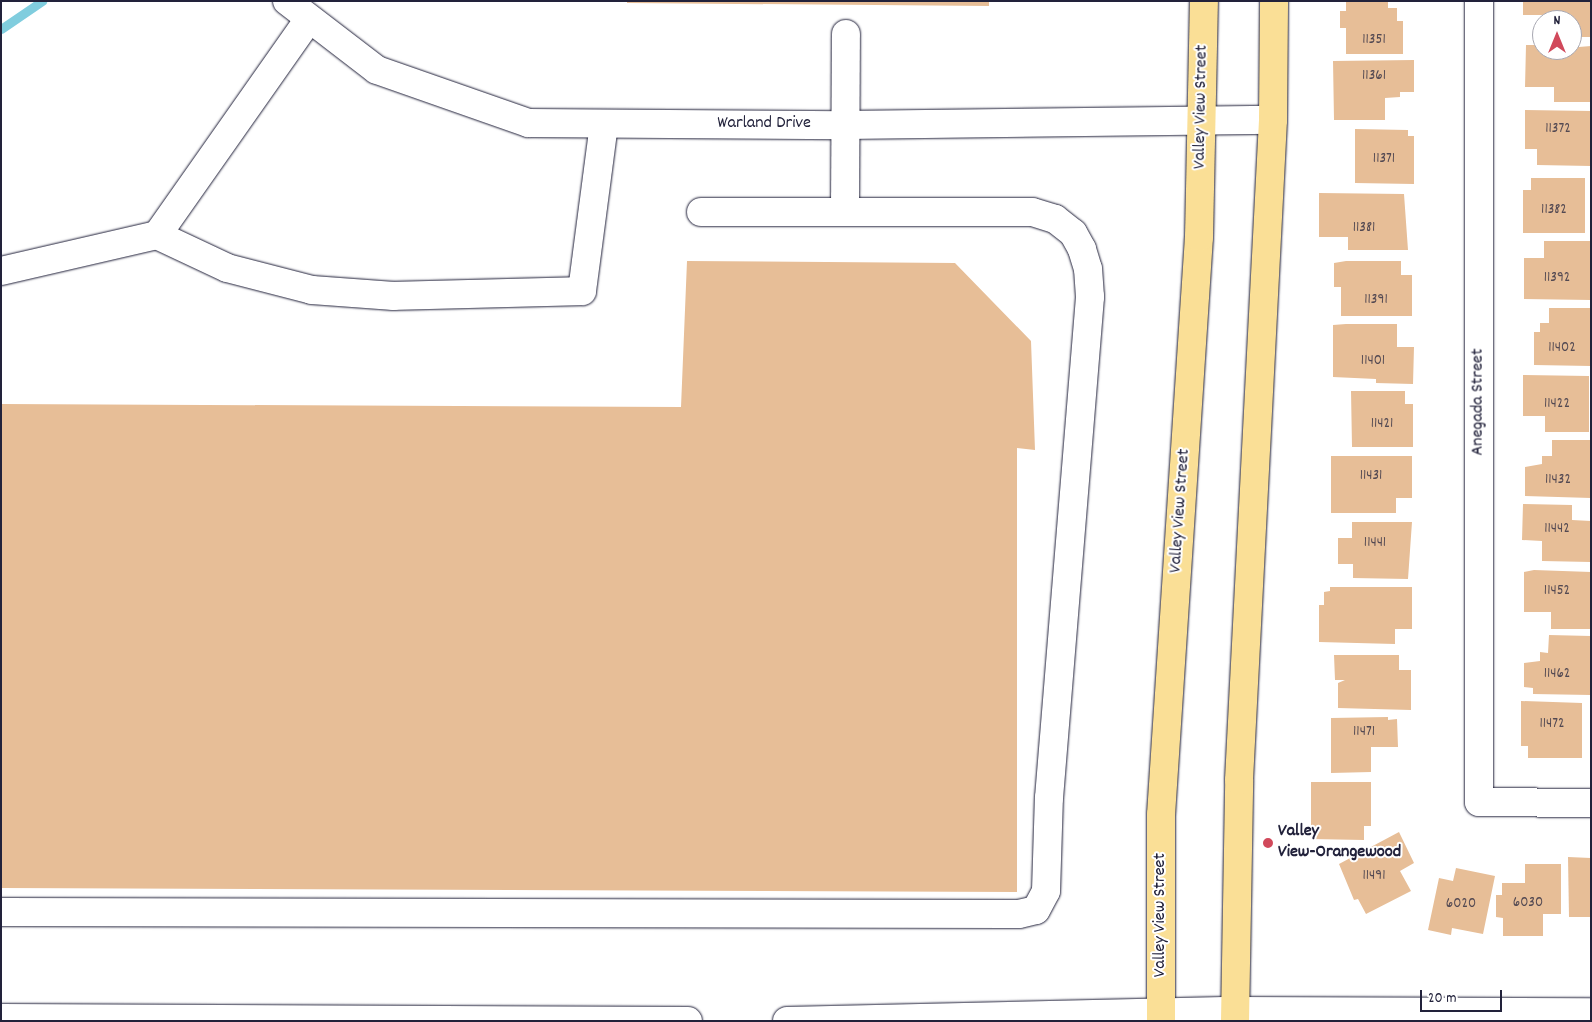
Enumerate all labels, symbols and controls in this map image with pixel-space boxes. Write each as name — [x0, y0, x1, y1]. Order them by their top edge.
north arrow — [1532, 10, 1582, 60]
text: N — [1554, 11, 1560, 31]
house number: 11351 — [1362, 32, 1386, 50]
street label: Valley View Street — [1190, 45, 1214, 169]
house number: 11361 — [1362, 68, 1386, 86]
street label: Warland Drive — [717, 113, 811, 135]
house number: 11372 — [1545, 121, 1571, 139]
house number: 11371 — [1373, 151, 1395, 169]
house number: 11382 — [1541, 202, 1567, 220]
house number: 11381 — [1353, 220, 1375, 238]
house number: 11392 — [1544, 270, 1570, 288]
house number: 11391 — [1364, 292, 1388, 310]
house number: 11402 — [1548, 340, 1576, 358]
street label: Anegada Street — [1468, 348, 1490, 456]
house number: 11401 — [1361, 353, 1385, 371]
house number: 11422 — [1544, 396, 1570, 414]
house number: 11421 — [1371, 416, 1393, 434]
street label: Valley View Street — [1166, 448, 1196, 574]
house number: 11431 — [1360, 468, 1382, 486]
house number: 11432 — [1545, 472, 1571, 490]
house number: 11442 — [1544, 521, 1570, 539]
house number: 11441 — [1364, 535, 1386, 553]
house number: 11452 — [1544, 583, 1570, 601]
house number: 11462 — [1544, 666, 1570, 684]
house number: 11472 — [1539, 716, 1565, 734]
house number: 11471 — [1353, 724, 1375, 742]
place label: Valley View-Orangewood — [1278, 822, 1401, 864]
marker: Valley View-Orangewood — [1262, 837, 1274, 849]
street label: Valley View Street — [1150, 853, 1172, 977]
house number: 11491 — [1363, 868, 1385, 886]
house number: 6030 — [1513, 895, 1543, 913]
house number: 6020 — [1446, 896, 1476, 914]
scale bar — [1422, 980, 1504, 1012]
text: 20 m — [1428, 988, 1456, 1010]

